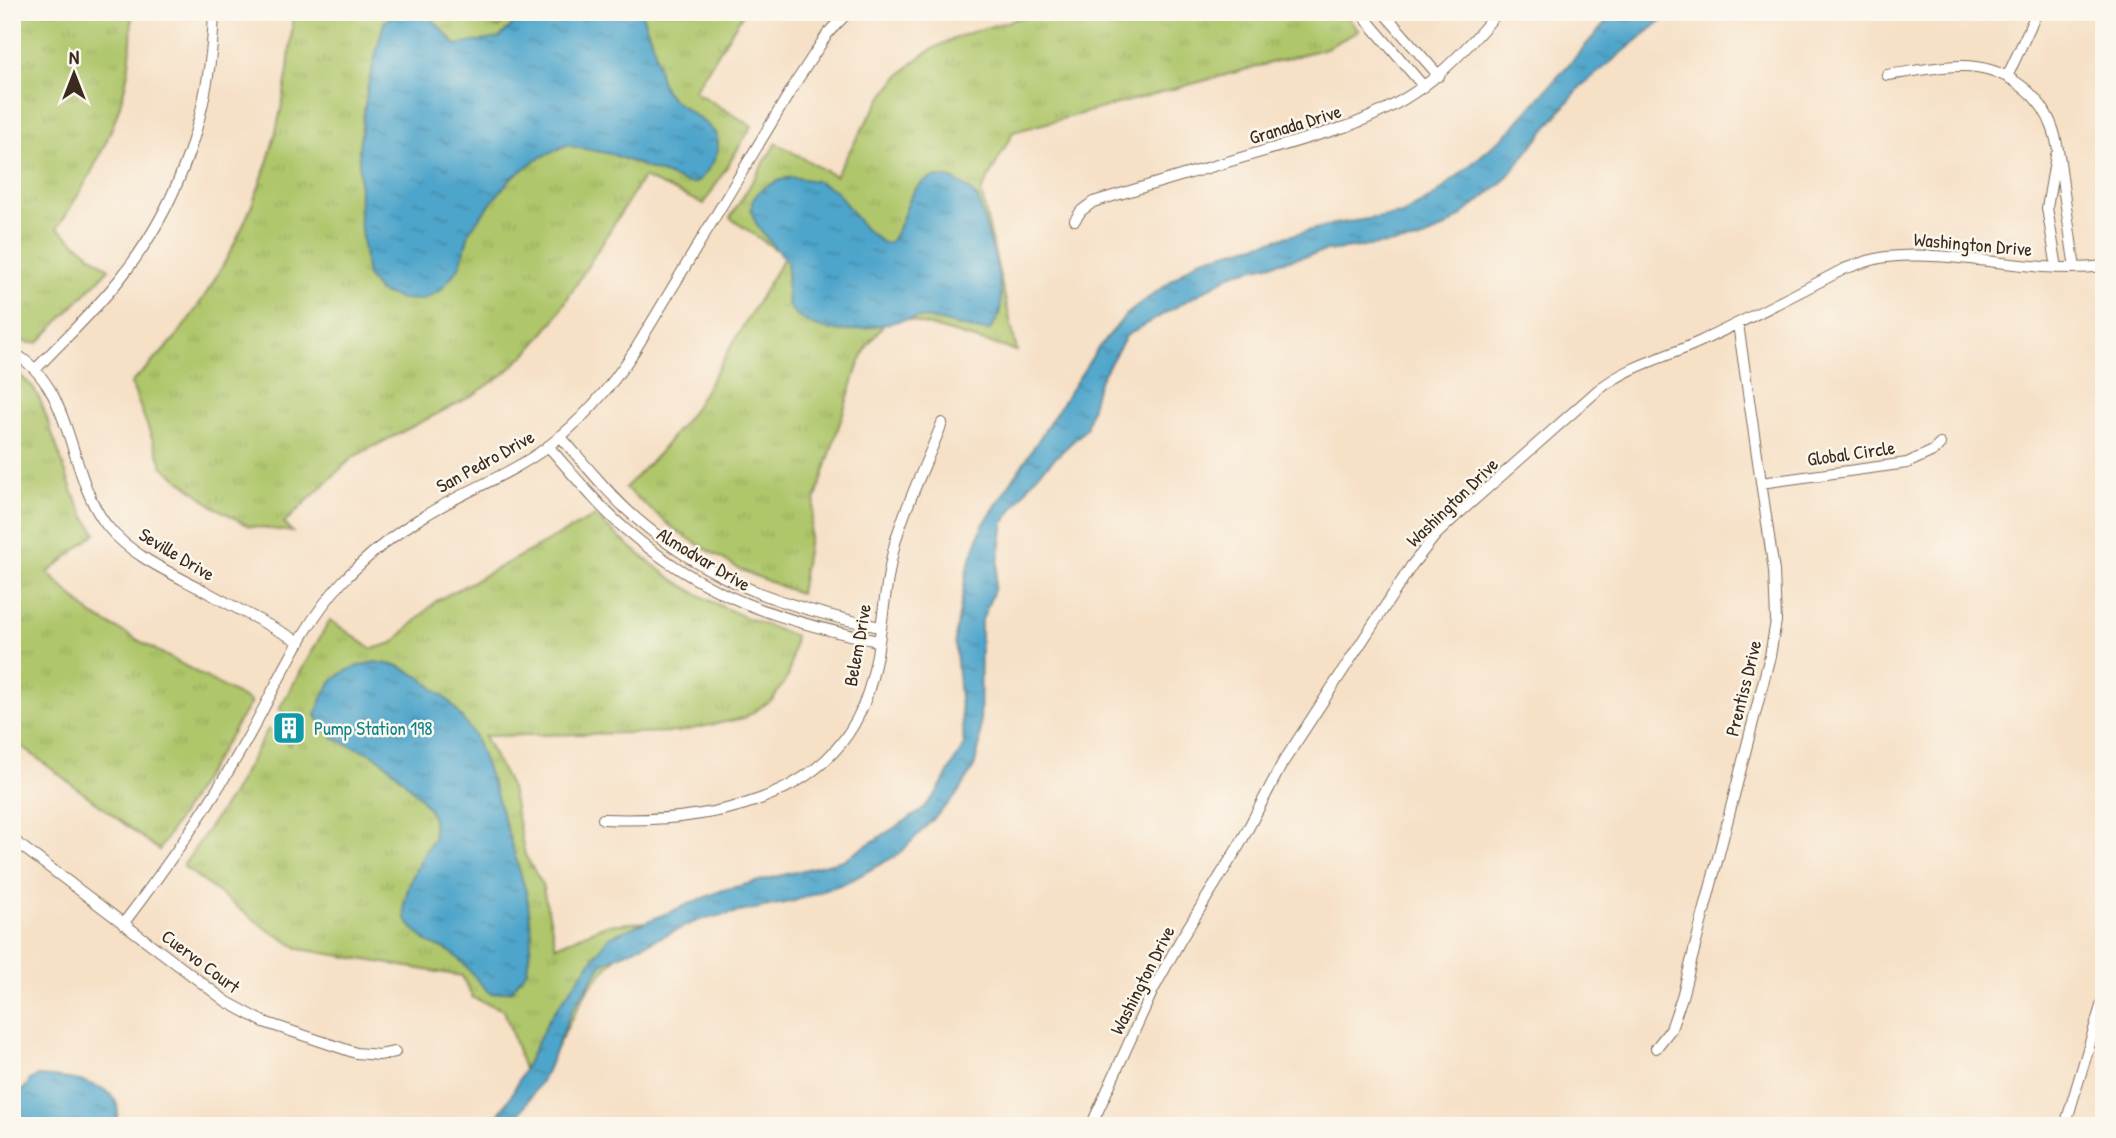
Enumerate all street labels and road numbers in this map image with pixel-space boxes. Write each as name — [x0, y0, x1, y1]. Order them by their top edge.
street label: Granada Drive — [1246, 98, 1345, 150]
street label: Washington Drive — [1913, 226, 2034, 262]
street label: San Pedro Drive — [431, 423, 539, 499]
street label: Global Circle — [1805, 434, 1897, 472]
street label: Washington Drive — [1400, 451, 1504, 553]
street label: Seville Drive — [134, 521, 220, 587]
street label: Almodvar Drive — [652, 521, 756, 597]
street label: Belem Drive — [837, 602, 877, 688]
street label: Prentiss Drive — [1719, 637, 1768, 739]
street label: Washington Drive — [1103, 921, 1181, 1039]
street label: Cuervo Court — [156, 923, 246, 999]

